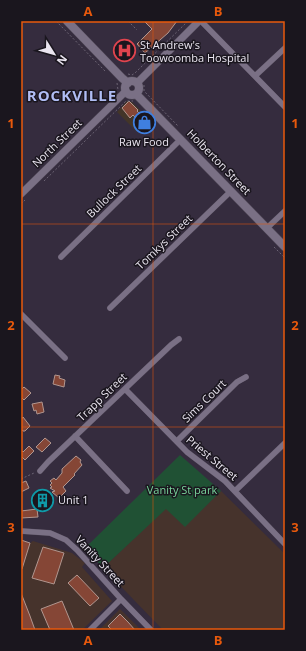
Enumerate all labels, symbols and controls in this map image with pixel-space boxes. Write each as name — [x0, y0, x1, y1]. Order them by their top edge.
text: A — [84, 2, 93, 20]
text: B — [214, 2, 223, 20]
north arrow — [34, 34, 74, 74]
place label: St Andrew's Toowoomba Hospital — [140, 37, 249, 65]
hospital icon: St Andrew's Toowoomba Hospital — [111, 38, 137, 64]
text: N — [54, 52, 71, 68]
district label: ROCKVILLE — [27, 85, 117, 105]
shop icon: Raw Food — [131, 109, 157, 135]
text: 1 — [7, 114, 15, 132]
text: 1 — [291, 114, 299, 132]
street label: North Street — [29, 115, 85, 170]
street label: Holberton Street — [184, 126, 255, 198]
place label: Raw Food — [119, 134, 169, 149]
street label: Bullock Street — [83, 161, 144, 221]
street label: Tomkys Street — [132, 211, 195, 272]
text: 2 — [7, 316, 15, 334]
text: 2 — [291, 316, 299, 334]
street label: Trapp Street — [74, 369, 130, 424]
street label: Sims Court — [178, 376, 229, 425]
street label: Priest Street — [183, 432, 241, 484]
park label: Vanity St park — [147, 482, 217, 497]
building icon: Unit 1 — [29, 487, 55, 513]
place label: Unit 1 — [58, 492, 89, 507]
text: 3 — [7, 518, 15, 536]
text: 3 — [291, 518, 299, 536]
street label: Vanity Street — [73, 532, 128, 590]
text: A — [84, 631, 93, 649]
text: B — [214, 631, 223, 649]

